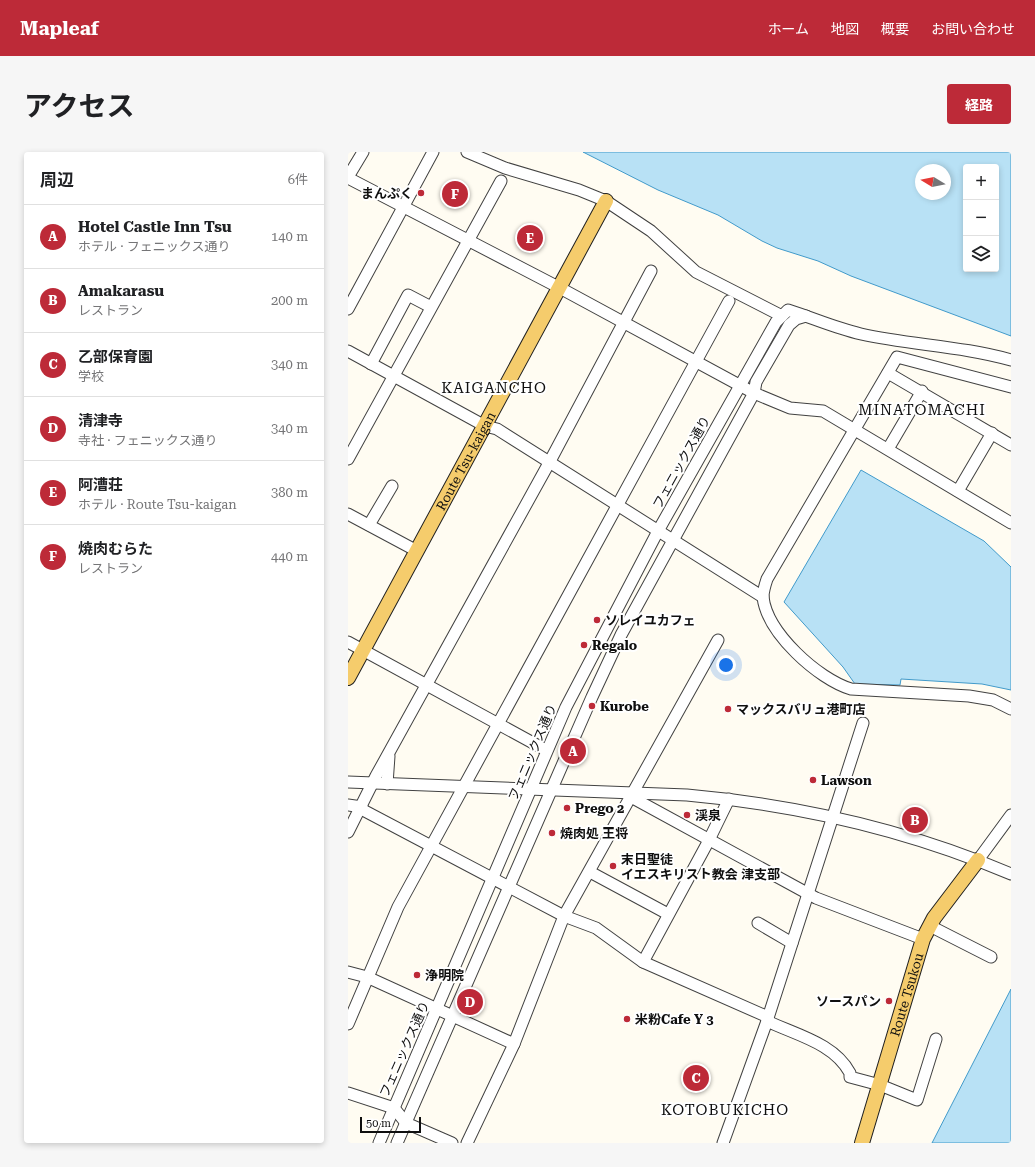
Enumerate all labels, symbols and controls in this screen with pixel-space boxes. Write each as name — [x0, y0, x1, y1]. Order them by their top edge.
text: Mapleaf — [20, 17, 99, 40]
text: ホーム — [767, 21, 809, 37]
text: 地図 — [831, 21, 859, 37]
text: 概要 — [881, 21, 909, 37]
text: お問い合わせ — [931, 21, 1015, 37]
button: 経路 — [947, 84, 1011, 124]
text: アクセス — [24, 90, 135, 123]
north arrow — [915, 164, 951, 200]
map controls — [963, 164, 999, 272]
button: + — [963, 164, 999, 200]
text: 周辺 — [40, 170, 74, 190]
text: 6件 — [288, 172, 308, 187]
pin: F — [442, 179, 468, 209]
place label: まんぷく — [361, 186, 413, 201]
marker: まんぷく — [416, 188, 426, 198]
button: − — [963, 200, 999, 236]
text: Hotel Castle Inn Tsu — [78, 218, 232, 236]
pin: E — [517, 223, 543, 253]
text: A — [48, 229, 58, 244]
text: 140 m — [271, 229, 308, 244]
button: layers — [963, 236, 999, 272]
text: ホテル · フェニックス通り — [78, 239, 230, 254]
text: Amakarasu — [78, 282, 164, 300]
text: B — [48, 293, 58, 308]
text: 200 m — [271, 293, 308, 308]
text: レストラン — [78, 303, 143, 318]
text: 乙部保育園 — [78, 348, 153, 366]
text: C — [48, 357, 58, 372]
text: 340 m — [271, 357, 308, 372]
text: 学校 — [78, 369, 104, 384]
district label: KAIGANCHO — [441, 379, 547, 397]
district label: MINATOMACHI — [858, 401, 986, 419]
street label: Route Tsu-kaigan — [433, 409, 499, 513]
text: 清津寺 — [78, 412, 123, 430]
street label: フェニックス通り — [650, 413, 713, 511]
text: D — [48, 421, 58, 436]
text: 340 m — [271, 421, 308, 436]
text: 寺社 · フェニックス通り — [78, 433, 217, 448]
text: 阿漕荘 — [78, 476, 123, 494]
text: E — [49, 485, 57, 500]
text: 380 m — [271, 485, 308, 500]
text: ホテル · Route Tsu-kaigan — [78, 497, 237, 512]
text: 焼肉むらた — [78, 540, 153, 558]
text: F — [49, 549, 57, 564]
text: 440 m — [271, 549, 308, 564]
text: レストラン — [78, 561, 143, 576]
place label: ソレイユカフェ — [605, 613, 696, 628]
marker: ソレイユカフェ — [592, 615, 602, 625]
place label: Regalo — [592, 638, 637, 653]
marker: Regalo — [579, 640, 589, 650]
your location — [716, 655, 736, 675]
place label: Kurobe — [600, 699, 649, 714]
marker: Kurobe — [587, 701, 597, 711]
street label: フェニックス通り — [505, 702, 560, 803]
place label: マックスバリュ港町店 — [736, 702, 866, 717]
marker: マックスバリュ港町店 — [723, 704, 733, 714]
pin: A — [560, 736, 586, 766]
place label: Lawson — [821, 773, 872, 788]
marker: Lawson — [808, 775, 818, 785]
place label: Prego 2 — [575, 801, 624, 816]
marker: Prego 2 — [562, 803, 572, 813]
pin: B — [902, 805, 928, 835]
place label: 渓泉 — [695, 808, 721, 823]
marker: 渓泉 — [682, 810, 692, 820]
place label: 焼肉処 王将 — [560, 826, 628, 841]
marker: 焼肉処 王将 — [547, 828, 557, 838]
place label: 末日聖徒 イエスキリスト教会 津支部 — [621, 852, 780, 882]
marker: 末日聖徒 イエスキリスト教会 津支部 — [608, 861, 618, 871]
street label: Route Tsukou — [887, 951, 926, 1038]
place label: 浄明院 — [425, 968, 464, 983]
marker: 浄明院 — [412, 970, 422, 980]
pin: D — [457, 987, 483, 1017]
place label: ソースパン — [816, 994, 881, 1009]
marker: ソースパン — [884, 996, 894, 1006]
street label: フェニックス通り — [377, 999, 432, 1100]
place label: 米粉Cafe Y 3 — [635, 1012, 714, 1027]
marker: 米粉Cafe Y 3 — [622, 1014, 632, 1024]
pin: C — [683, 1063, 709, 1093]
district label: KOTOBUKICHO — [661, 1101, 789, 1119]
scale bar — [360, 1115, 421, 1134]
text: 50 m — [366, 1117, 391, 1130]

